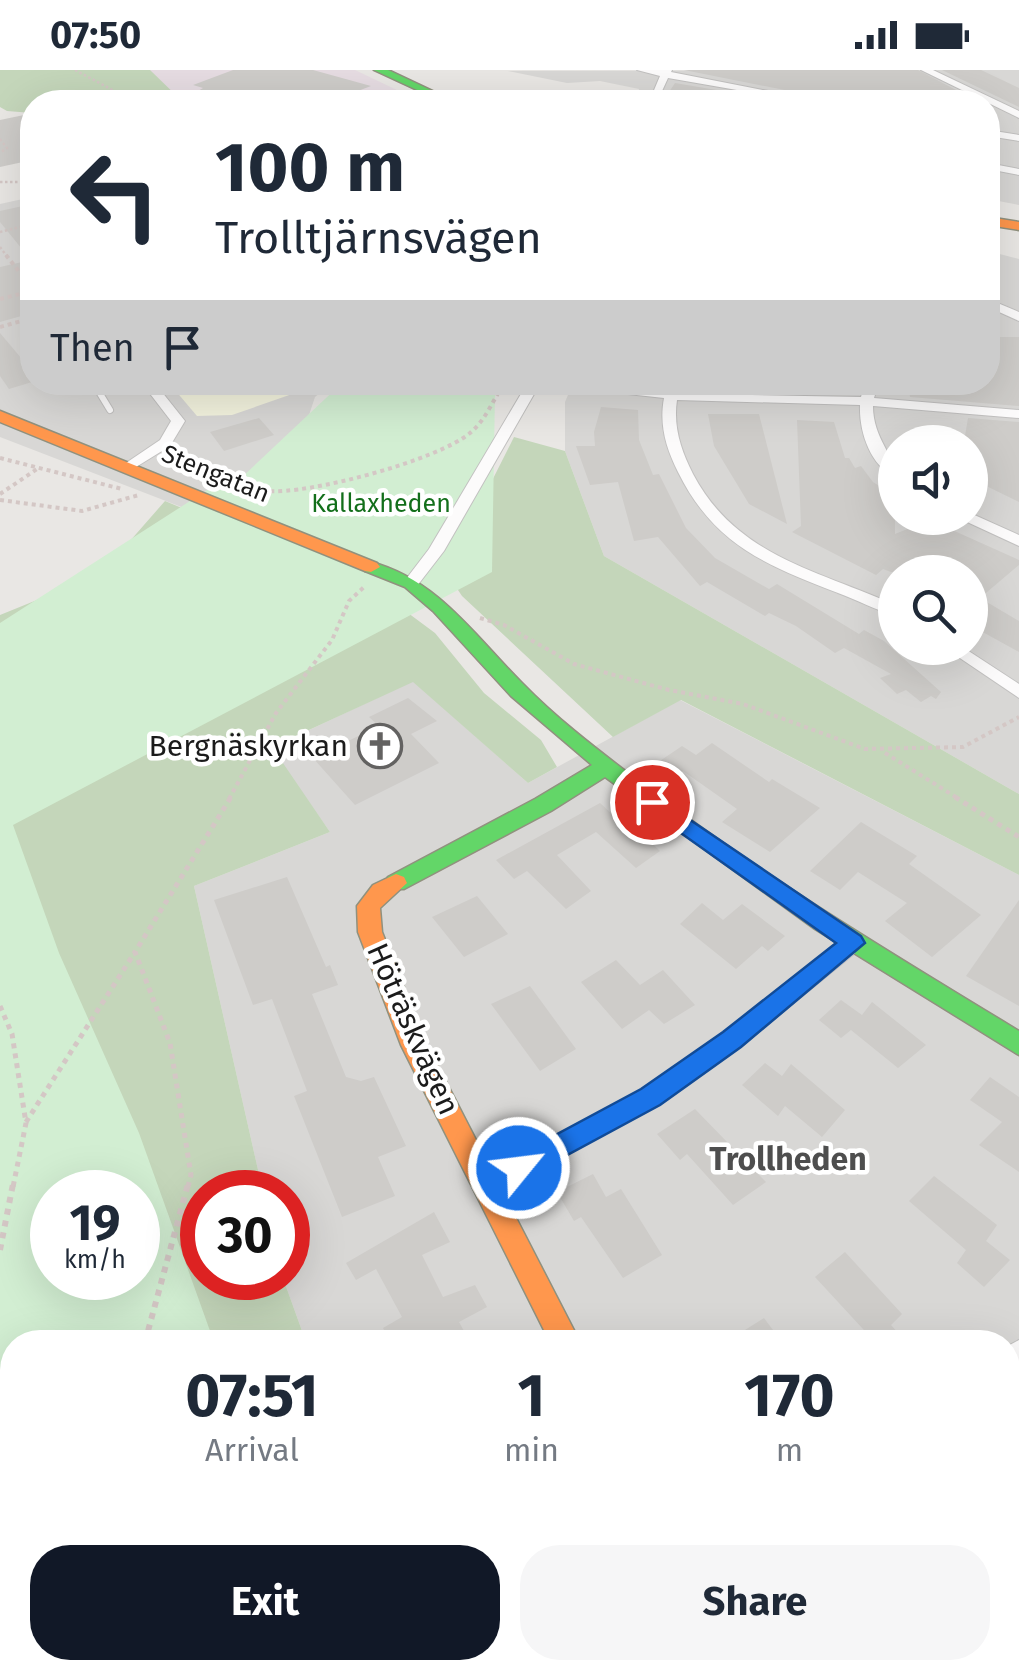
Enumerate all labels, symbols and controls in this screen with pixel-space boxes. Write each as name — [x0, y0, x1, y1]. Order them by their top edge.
text: 07:50 — [50, 12, 141, 58]
text: 100 m — [215, 126, 405, 210]
icon: left — [50, 130, 180, 260]
text: Trolltjärnsvägen — [215, 211, 542, 265]
icon: arrive — [155, 320, 210, 375]
text: Then — [50, 325, 135, 371]
map controls — [878, 425, 988, 665]
button: sound — [878, 425, 988, 535]
street label: Stengatan — [157, 439, 274, 509]
park label: Kallaxheden — [311, 489, 451, 519]
button: search — [878, 555, 988, 665]
church icon: Bergnäskyrkan — [357, 723, 403, 769]
place label: Bergnäskyrkan — [149, 728, 348, 764]
pin — [610, 760, 695, 845]
icon: arrive — [625, 775, 680, 830]
street label: Höträskvägen — [359, 938, 467, 1120]
position arrow — [467, 1116, 571, 1220]
district label: Trollheden — [709, 1140, 867, 1178]
speed limit sign: 30 — [180, 1170, 310, 1300]
text: 19 — [69, 1193, 121, 1253]
text: km/h — [64, 1245, 126, 1275]
text: 07:51 — [185, 1360, 319, 1432]
text: 1 — [518, 1360, 545, 1432]
text: 170 — [744, 1360, 835, 1432]
text: Arrival — [205, 1431, 299, 1469]
text: min — [504, 1431, 559, 1469]
text: m — [776, 1431, 803, 1469]
button: Exit — [30, 1545, 500, 1660]
button: Share — [520, 1545, 990, 1660]

